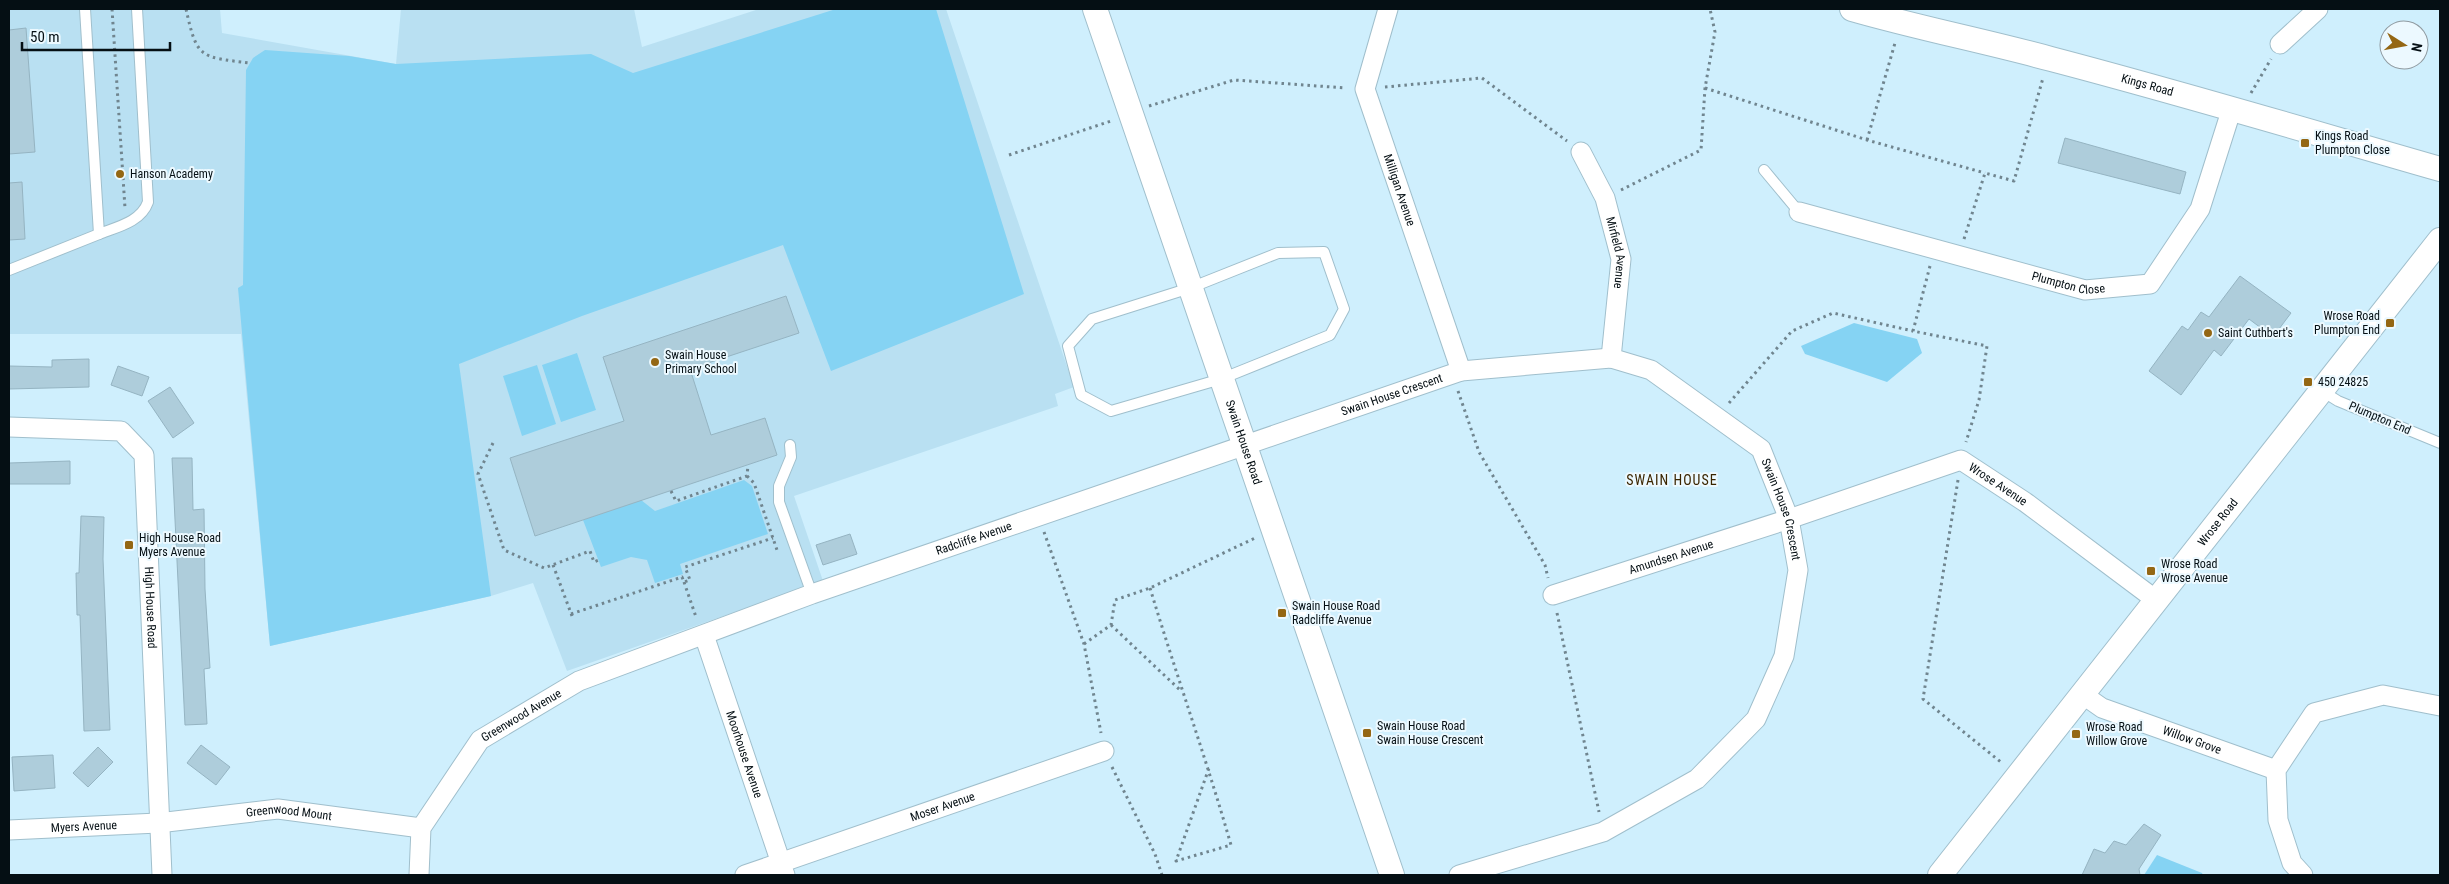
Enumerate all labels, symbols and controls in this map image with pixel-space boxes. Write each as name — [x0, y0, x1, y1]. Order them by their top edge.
scale bar — [22, 20, 170, 52]
north arrow — [2379, 20, 2429, 70]
text: 50 m — [30, 28, 60, 46]
text: N — [2408, 42, 2425, 53]
street label: Kings Road — [2120, 71, 2175, 99]
place label: Kings Road Plumpton Close — [2315, 129, 2390, 157]
marker: Kings Road Plumpton Close — [2299, 137, 2311, 149]
street label: Milligan Avenue — [1381, 152, 1418, 228]
place label: Hanson Academy — [130, 167, 213, 181]
marker: Hanson Academy — [114, 168, 126, 180]
street label: Mirfield Avenue — [1603, 215, 1628, 290]
street label: Plumpton Close — [2030, 269, 2106, 297]
place label: Wrose Road Plumpton End — [2314, 309, 2380, 337]
marker: Wrose Road Plumpton End — [2384, 317, 2396, 329]
place label: Saint Cuthbert's — [2218, 326, 2293, 340]
marker: Saint Cuthbert's — [2202, 327, 2214, 339]
place label: Swain House Primary School — [665, 348, 737, 376]
marker: Swain House Primary School — [649, 356, 661, 368]
street label: Swain House Crescent — [1339, 371, 1445, 419]
place label: 450 24825 — [2318, 375, 2368, 389]
marker: 450 24825 — [2302, 376, 2314, 388]
street label: Swain House Road — [1223, 398, 1265, 486]
street label: Plumpton End — [2347, 399, 2413, 437]
street label: Swain House Crescent — [1759, 457, 1803, 562]
street label: Wrose Avenue — [1966, 460, 2030, 509]
district label: SWAIN HOUSE — [1626, 472, 1718, 488]
street label: Wrose Road — [2195, 496, 2241, 549]
street label: Radcliffe Avenue — [934, 519, 1014, 558]
place label: High House Road Myers Avenue — [139, 531, 221, 559]
street label: Amundsen Avenue — [1627, 537, 1715, 577]
marker: High House Road Myers Avenue — [123, 539, 135, 551]
place label: Wrose Road Wrose Avenue — [2161, 557, 2228, 585]
marker: Wrose Road Wrose Avenue — [2145, 565, 2157, 577]
street label: High House Road — [142, 566, 159, 649]
place label: Swain House Road Radcliffe Avenue — [1292, 599, 1380, 627]
marker: Swain House Road Radcliffe Avenue — [1276, 607, 1288, 619]
street label: Greenwood Avenue — [479, 686, 564, 745]
street label: Moorhouse Avenue — [723, 709, 766, 800]
place label: Swain House Road Swain House Crescent — [1377, 719, 1484, 747]
place label: Wrose Road Willow Grove — [2086, 720, 2148, 748]
street label: Willow Grove — [2161, 723, 2224, 757]
marker: Swain House Road Swain House Crescent — [1361, 727, 1373, 739]
marker: Wrose Road Willow Grove — [2070, 728, 2082, 740]
street label: Moser Avenue — [908, 789, 977, 824]
street label: Greenwood Mount — [245, 802, 333, 823]
street label: Myers Avenue — [51, 818, 118, 835]

